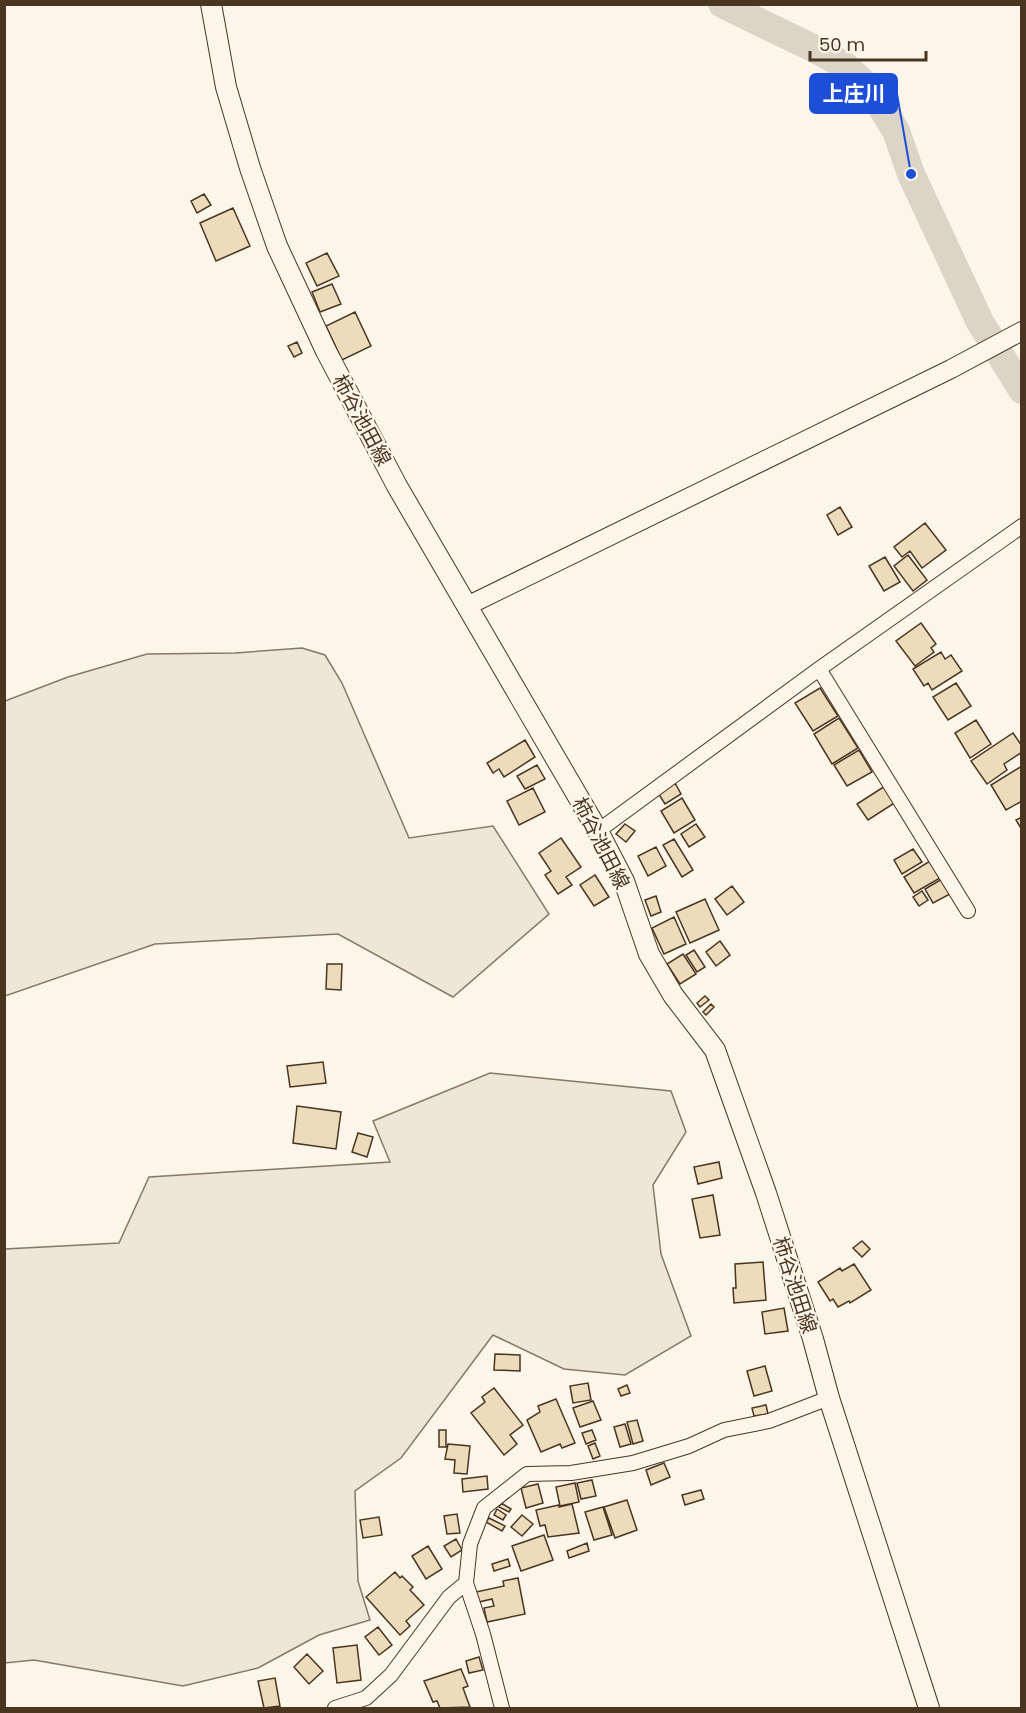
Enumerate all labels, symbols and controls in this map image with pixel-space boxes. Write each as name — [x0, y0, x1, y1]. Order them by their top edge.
scale bar — [810, 24, 926, 62]
text: 50 m — [819, 32, 865, 57]
callout: 上庄川 — [810, 74, 897, 113]
text: 上庄川 — [823, 79, 886, 108]
street label: 柿谷池田線 — [326, 369, 398, 471]
street label: 柿谷池田線 — [566, 792, 636, 894]
street label: 柿谷池田線 — [766, 1233, 824, 1337]

